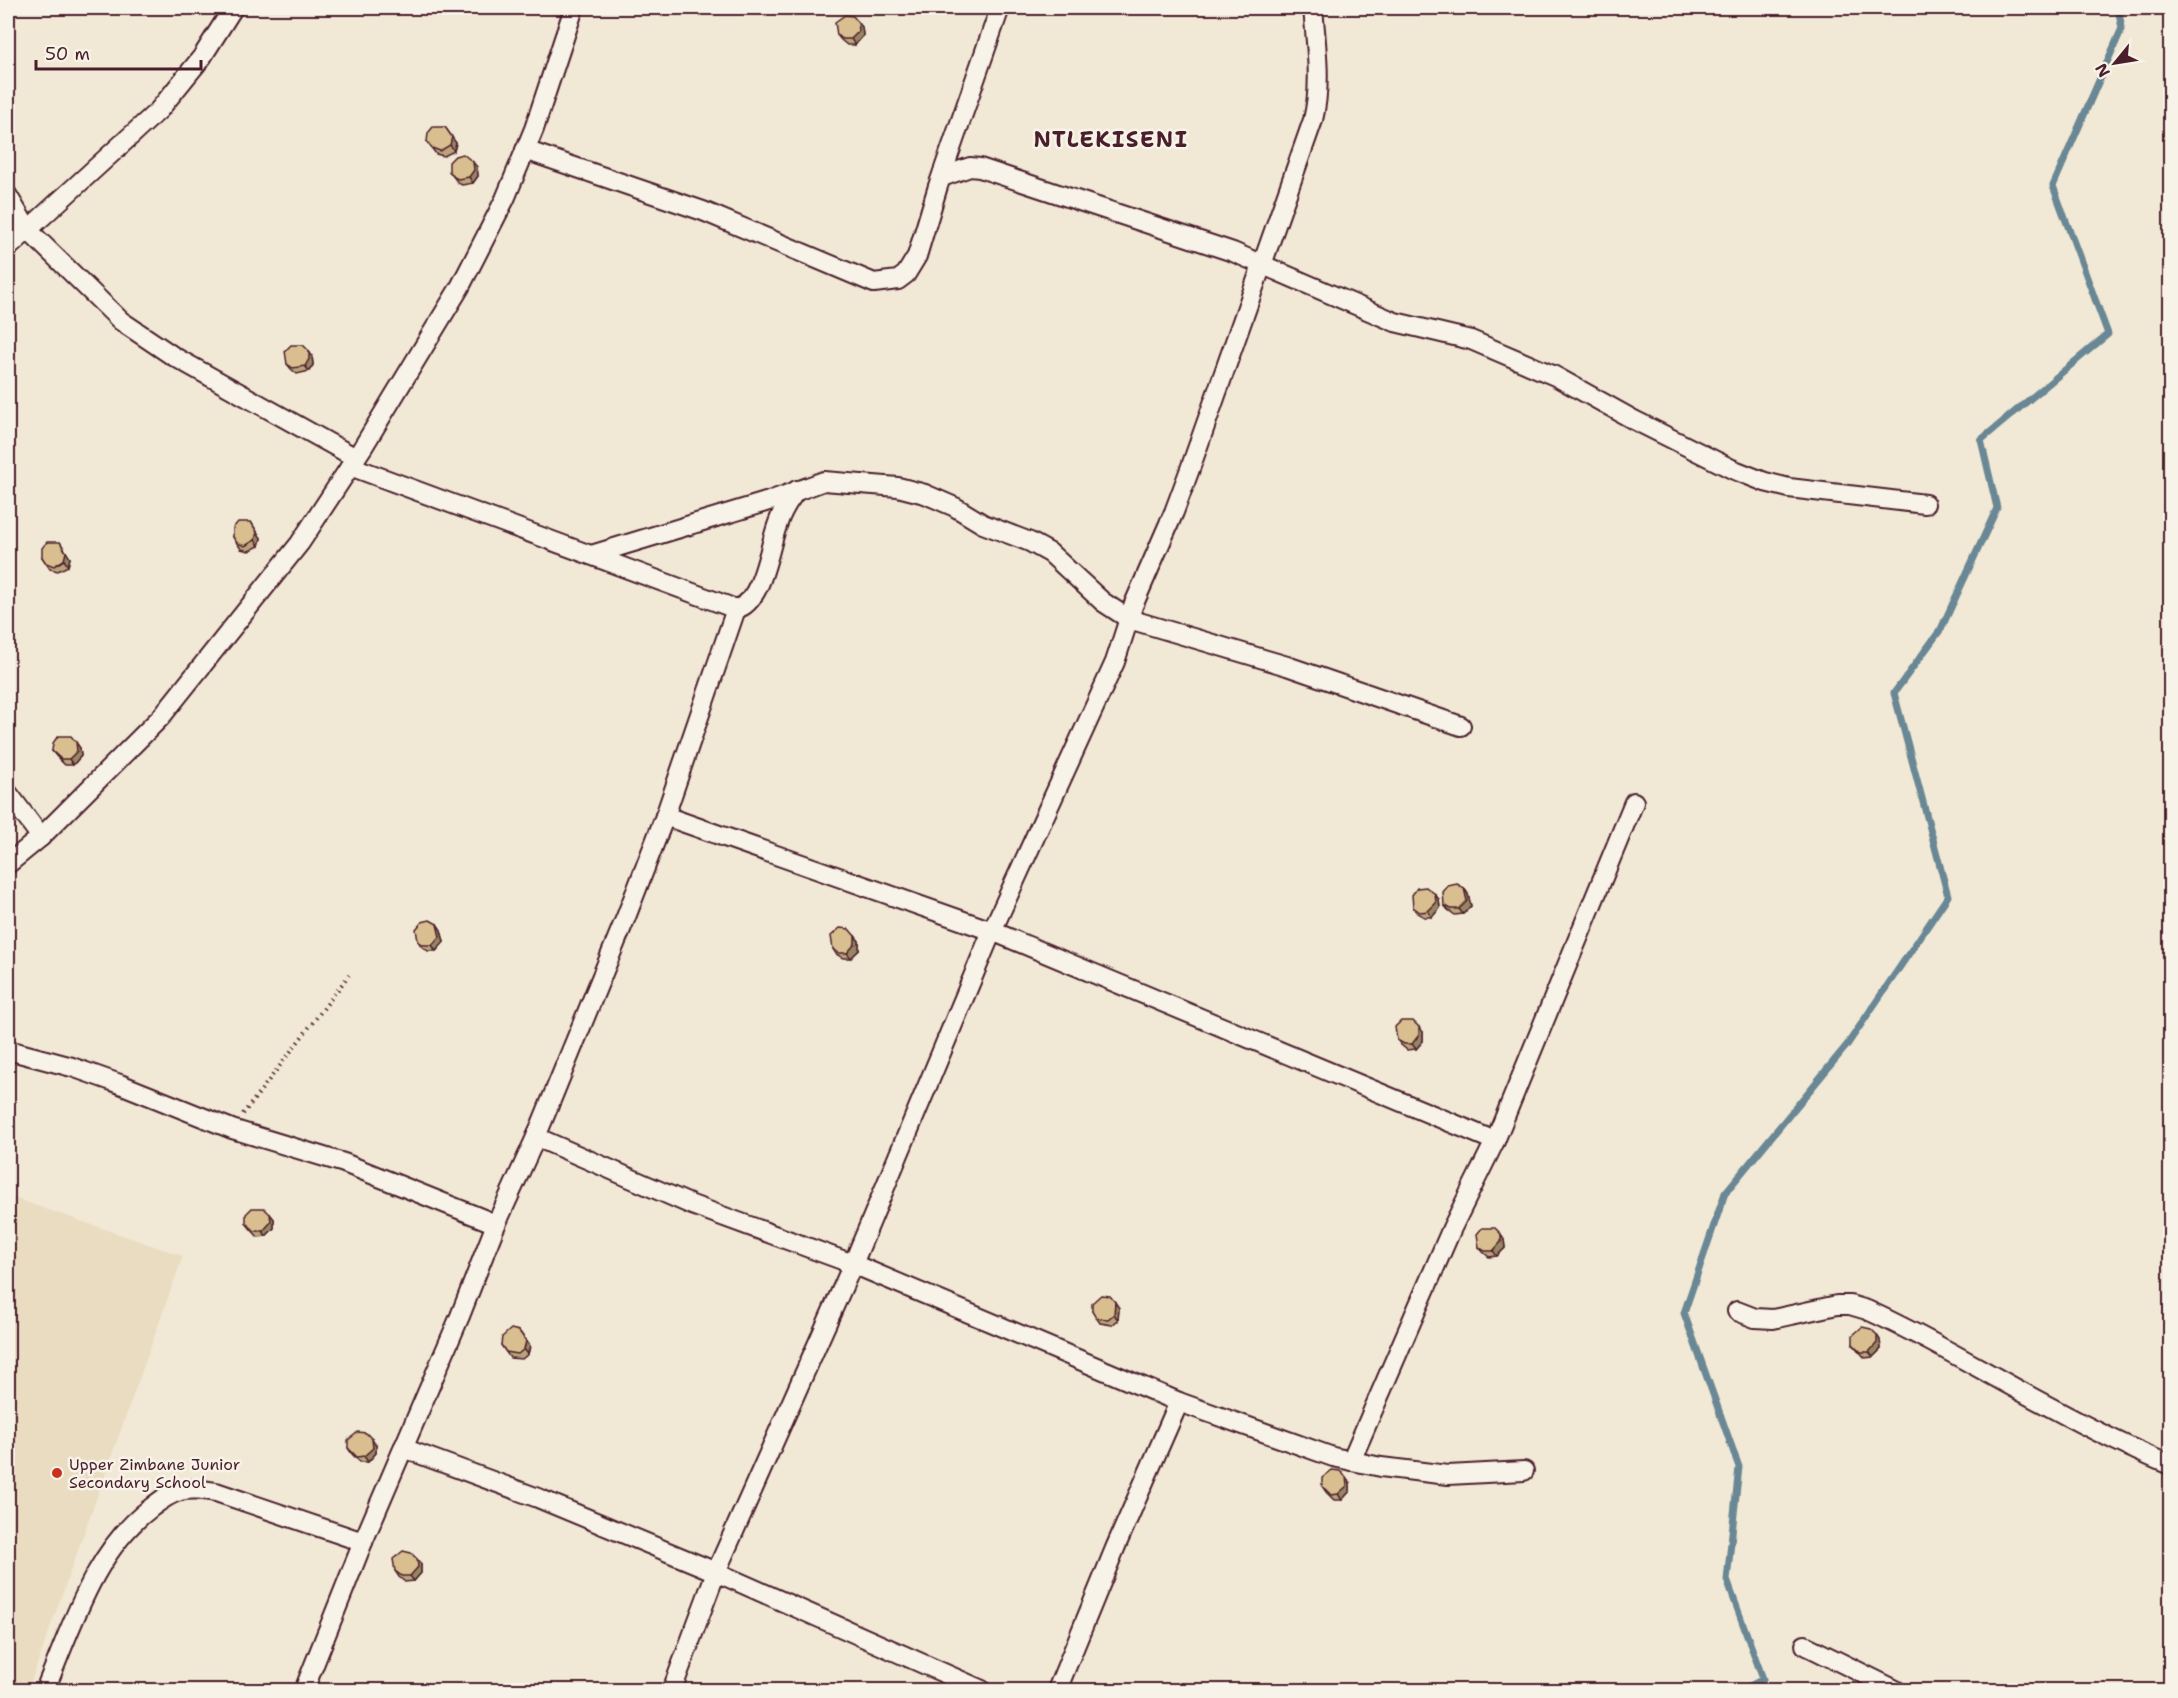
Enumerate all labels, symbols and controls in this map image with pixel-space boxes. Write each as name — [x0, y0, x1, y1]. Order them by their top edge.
scale bar — [36, 33, 201, 71]
north arrow — [2085, 33, 2145, 93]
text: 50 m — [45, 42, 90, 66]
text: N — [2090, 60, 2115, 81]
district label: NTLEKISENI — [1033, 125, 1189, 154]
place label: Upper Zimbane Junior Secondary School — [69, 1454, 240, 1493]
marker: Upper Zimbane Junior Secondary School — [50, 1466, 64, 1480]

